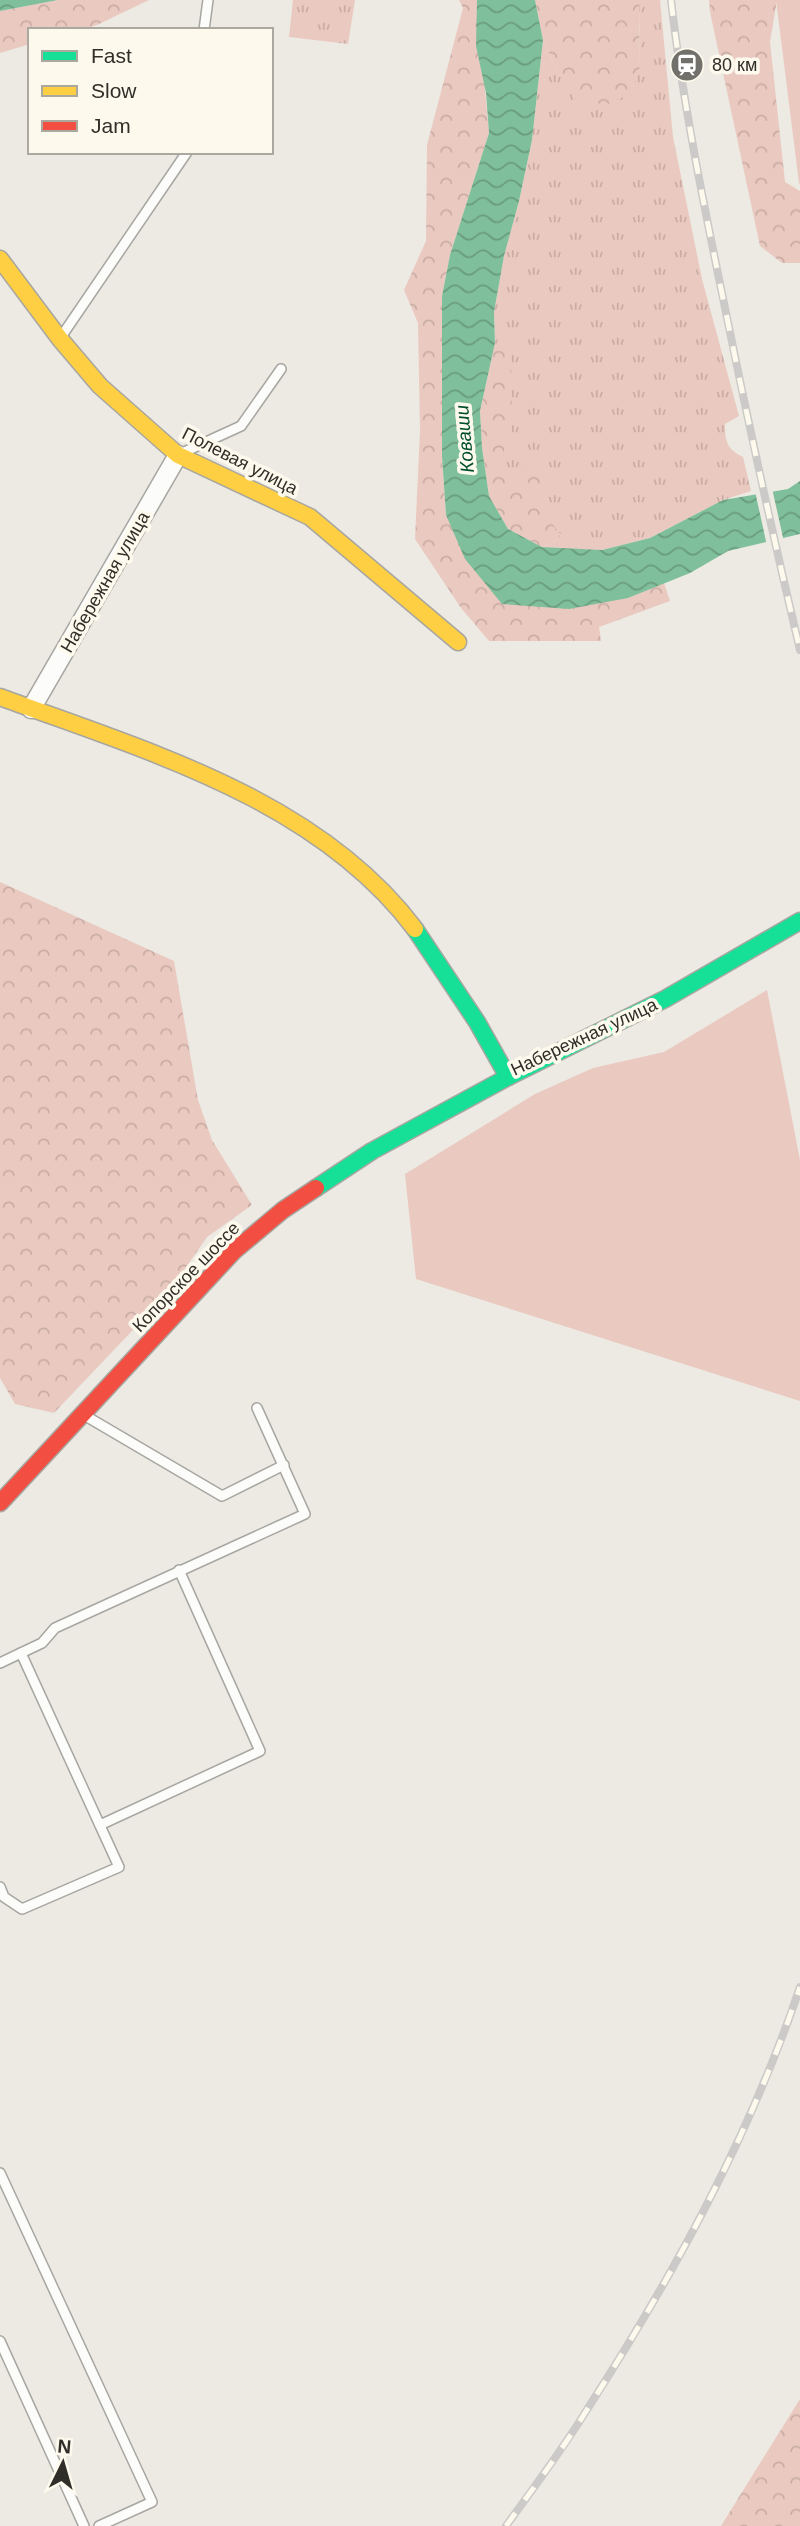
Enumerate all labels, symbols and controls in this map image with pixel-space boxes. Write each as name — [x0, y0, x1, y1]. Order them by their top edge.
legend — [28, 28, 273, 154]
text: Fast — [91, 44, 132, 67]
station icon: 80 км — [668, 46, 706, 84]
place label: 80 км — [712, 55, 757, 75]
text: Slow — [91, 79, 137, 102]
text: Jam — [91, 114, 131, 137]
water label: Коваши — [451, 404, 478, 474]
street label: Полевая улица — [179, 423, 302, 499]
street label: Набережная улица — [57, 507, 154, 656]
street label: Набережная улица — [508, 994, 661, 1080]
street label: Копорское шоссе — [129, 1218, 243, 1336]
north arrow — [28, 2428, 98, 2498]
text: N — [57, 2436, 72, 2458]

